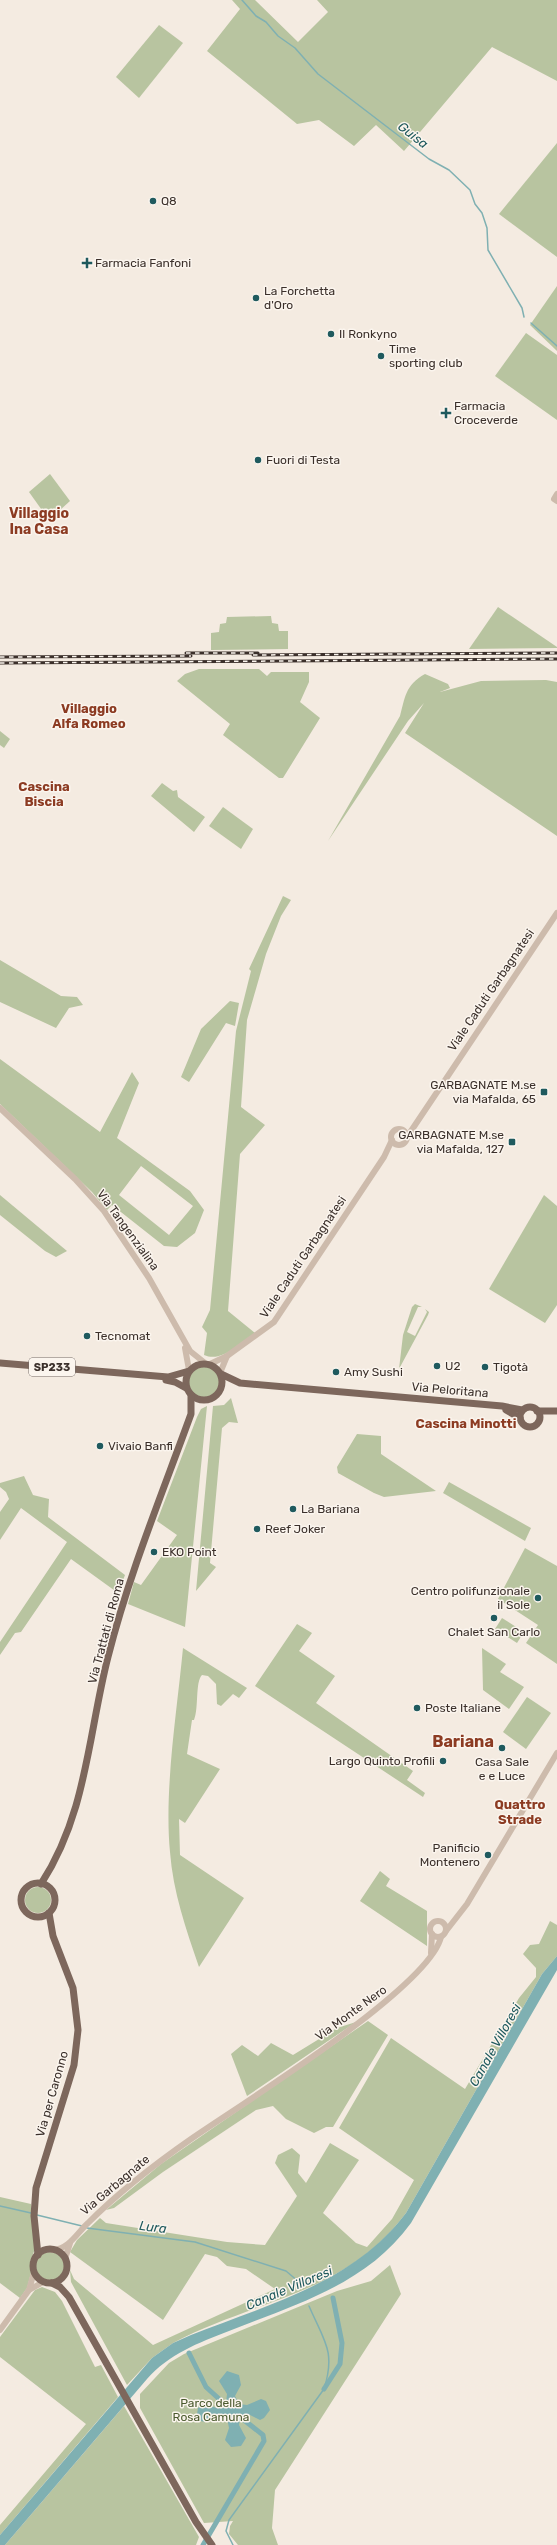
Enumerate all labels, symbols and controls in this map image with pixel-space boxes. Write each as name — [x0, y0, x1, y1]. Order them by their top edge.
water label: Guisa — [395, 119, 431, 152]
place label: Q8 — [161, 194, 177, 208]
marker: Q8 — [148, 196, 158, 206]
place label: Farmacia Fanfoni — [95, 256, 191, 270]
marker: Farmacia Fanfoni — [82, 258, 92, 268]
place label: La Forchetta d'Oro — [264, 284, 335, 312]
marker: La Forchetta d'Oro — [251, 293, 261, 303]
place label: Il Ronkyno — [339, 327, 397, 341]
marker: Il Ronkyno — [326, 329, 336, 339]
place label: Time sporting club — [389, 342, 463, 370]
marker: Time sporting club — [376, 351, 386, 361]
place label: Farmacia Croceverde — [454, 399, 518, 427]
marker: Farmacia Croceverde — [441, 408, 451, 418]
place label: Fuori di Testa — [266, 453, 340, 467]
marker: Fuori di Testa — [253, 455, 263, 465]
district label: Villaggio Ina Casa — [9, 505, 69, 538]
district label: Villaggio Alfa Romeo — [52, 701, 126, 731]
district label: Cascina Biscia — [18, 779, 70, 809]
street label: Viale Caduti Garbagnatesi — [445, 926, 537, 1054]
place label: GARBAGNATE M.se via Mafalda, 65 — [430, 1078, 536, 1106]
marker: GARBAGNATE M.se via Mafalda, 65 — [539, 1087, 549, 1097]
place label: GARBAGNATE M.se via Mafalda, 127 — [398, 1128, 504, 1156]
marker: GARBAGNATE M.se via Mafalda, 127 — [507, 1137, 517, 1147]
street label: Via Tangenzialina — [94, 1187, 162, 1273]
street label: Viale Caduti Garbagnatesi — [257, 1193, 349, 1321]
place label: Tecnomat — [95, 1329, 151, 1343]
marker: Tecnomat — [82, 1331, 92, 1341]
road number: SP233 — [29, 1358, 75, 1376]
place label: U2 — [445, 1359, 460, 1373]
place label: Tigotà — [493, 1360, 528, 1374]
marker: U2 — [432, 1361, 442, 1371]
marker: Tigotà — [480, 1362, 490, 1372]
place label: Amy Sushi — [344, 1365, 403, 1379]
marker: Amy Sushi — [331, 1367, 341, 1377]
street label: Via Peloritana — [411, 1380, 489, 1400]
district label: Cascina Minotti — [416, 1416, 516, 1431]
place label: Vivaio Banfi — [108, 1439, 173, 1453]
marker: Vivaio Banfi — [95, 1441, 105, 1451]
place label: La Bariana — [301, 1502, 360, 1516]
marker: La Bariana — [288, 1504, 298, 1514]
place label: Reef Joker — [265, 1522, 326, 1536]
marker: Reef Joker — [252, 1524, 262, 1534]
place label: EKO Point — [162, 1545, 217, 1559]
marker: EKO Point — [149, 1547, 159, 1557]
street label: Via Trattati di Roma — [85, 1577, 127, 1685]
place label: Centro polifunzionale il Sole — [411, 1584, 530, 1612]
marker: Centro polifunzionale il Sole — [533, 1593, 543, 1603]
marker: Chalet San Carlo — [489, 1613, 499, 1623]
place label: Chalet San Carlo — [448, 1625, 540, 1639]
place label: Poste Italiane — [425, 1701, 501, 1715]
marker: Poste Italiane — [412, 1703, 422, 1713]
district label: Bariana — [432, 1732, 494, 1751]
marker: Casa Sale e e Luce — [497, 1743, 507, 1753]
place label: Largo Quinto Profili — [329, 1754, 435, 1768]
place label: Casa Sale e e Luce — [475, 1755, 529, 1783]
marker: Largo Quinto Profili — [438, 1756, 448, 1766]
district label: Quattro Strade — [494, 1797, 546, 1827]
place label: Panificio Montenero — [420, 1841, 480, 1869]
marker: Panificio Montenero — [483, 1850, 493, 1860]
street label: Via Monte Nero — [313, 1982, 389, 2044]
water label: Canale Villoresi — [466, 2000, 524, 2089]
street label: Via per Caronno — [33, 2049, 71, 2139]
street label: Via Garbagnate — [78, 2152, 153, 2218]
water label: Lura — [138, 2218, 168, 2236]
water label: Canale Villoresi — [244, 2263, 335, 2313]
park label: Parco della Rosa Camuna — [173, 2396, 249, 2424]

